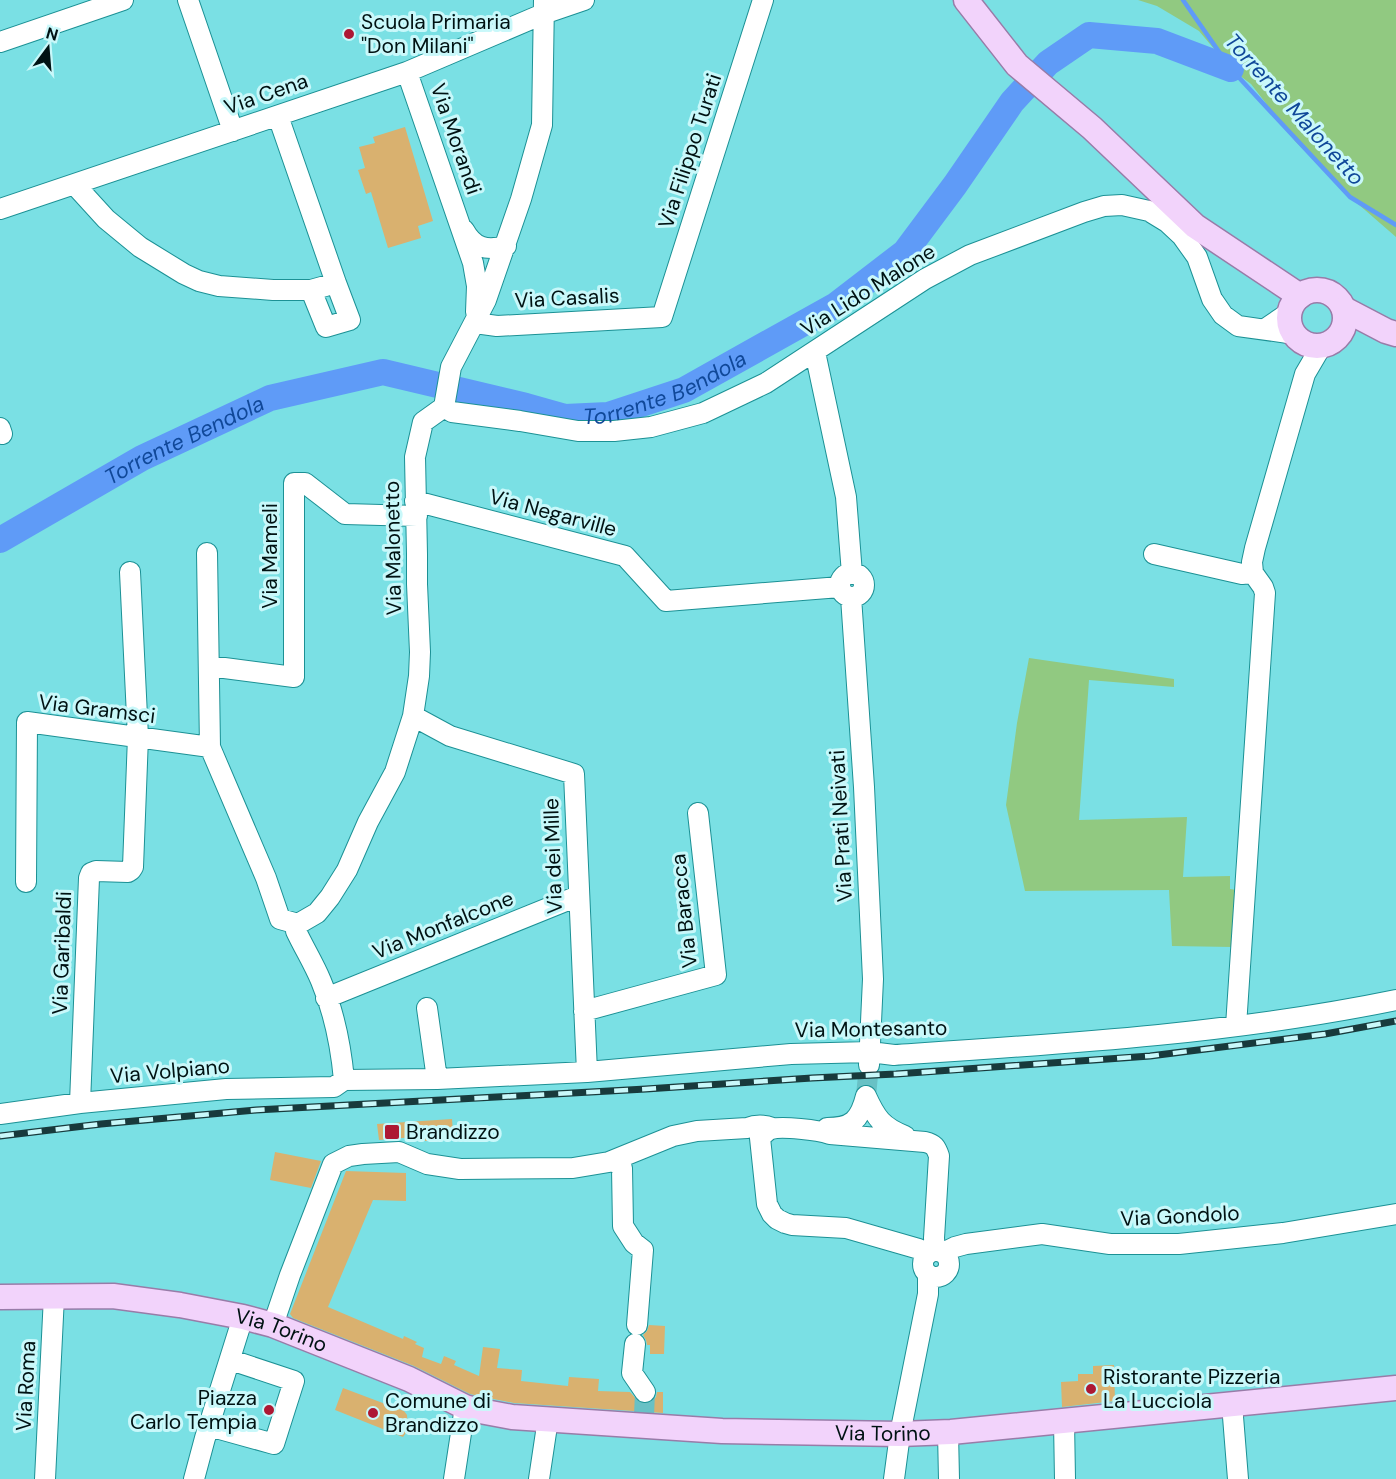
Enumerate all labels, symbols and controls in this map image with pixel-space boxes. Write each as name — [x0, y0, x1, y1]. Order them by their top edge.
place label: Scuola Primaria "Don Milani" — [361, 8, 511, 60]
north arrow — [18, 18, 78, 78]
text: N — [43, 22, 61, 46]
marker: Scuola Primaria "Don Milani" — [342, 27, 356, 41]
water label: Torrente Malonetto — [1218, 27, 1371, 192]
street label: Via Cena — [221, 67, 311, 121]
street label: Via Filippo Turati — [652, 70, 728, 232]
street label: Via Morandi — [424, 80, 488, 198]
street label: Via Lido Malone — [795, 237, 941, 343]
street label: Via Casalis — [514, 281, 620, 315]
water label: Torrente Bendola — [582, 344, 752, 431]
water label: Torrente Bendola — [99, 389, 269, 492]
street label: Via Malonetto — [378, 480, 408, 616]
street label: Via Negarville — [486, 483, 620, 543]
street label: Via Mameli — [256, 503, 284, 609]
street label: Via Gramsci — [37, 688, 157, 730]
street label: Via Prati Neivati — [823, 749, 859, 903]
street label: Via dei Mille — [537, 798, 569, 914]
street label: Via Baracca — [664, 852, 704, 970]
street label: Via Monfalcone — [368, 884, 518, 966]
street label: Via Garibaldi — [46, 891, 78, 1015]
street label: Via Montesanto — [794, 1014, 948, 1044]
street label: Via Volpiano — [109, 1052, 231, 1090]
place label: Brandizzo — [406, 1118, 500, 1146]
marker: Brandizzo — [383, 1123, 401, 1141]
street label: Via Gondolo — [1120, 1199, 1240, 1233]
street label: Via Torino — [233, 1302, 331, 1359]
street label: Via Roma — [10, 1340, 42, 1432]
place label: Ristorante Pizzeria La Lucciola — [1103, 1363, 1280, 1415]
marker: Ristorante Pizzeria La Lucciola — [1084, 1382, 1098, 1396]
place label: Piazza Carlo Tempia — [130, 1384, 257, 1436]
place label: Comune di Brandizzo — [385, 1387, 491, 1439]
marker: Piazza Carlo Tempia — [262, 1403, 276, 1417]
marker: Comune di Brandizzo — [366, 1406, 380, 1420]
street label: Via Torino — [835, 1419, 931, 1448]

